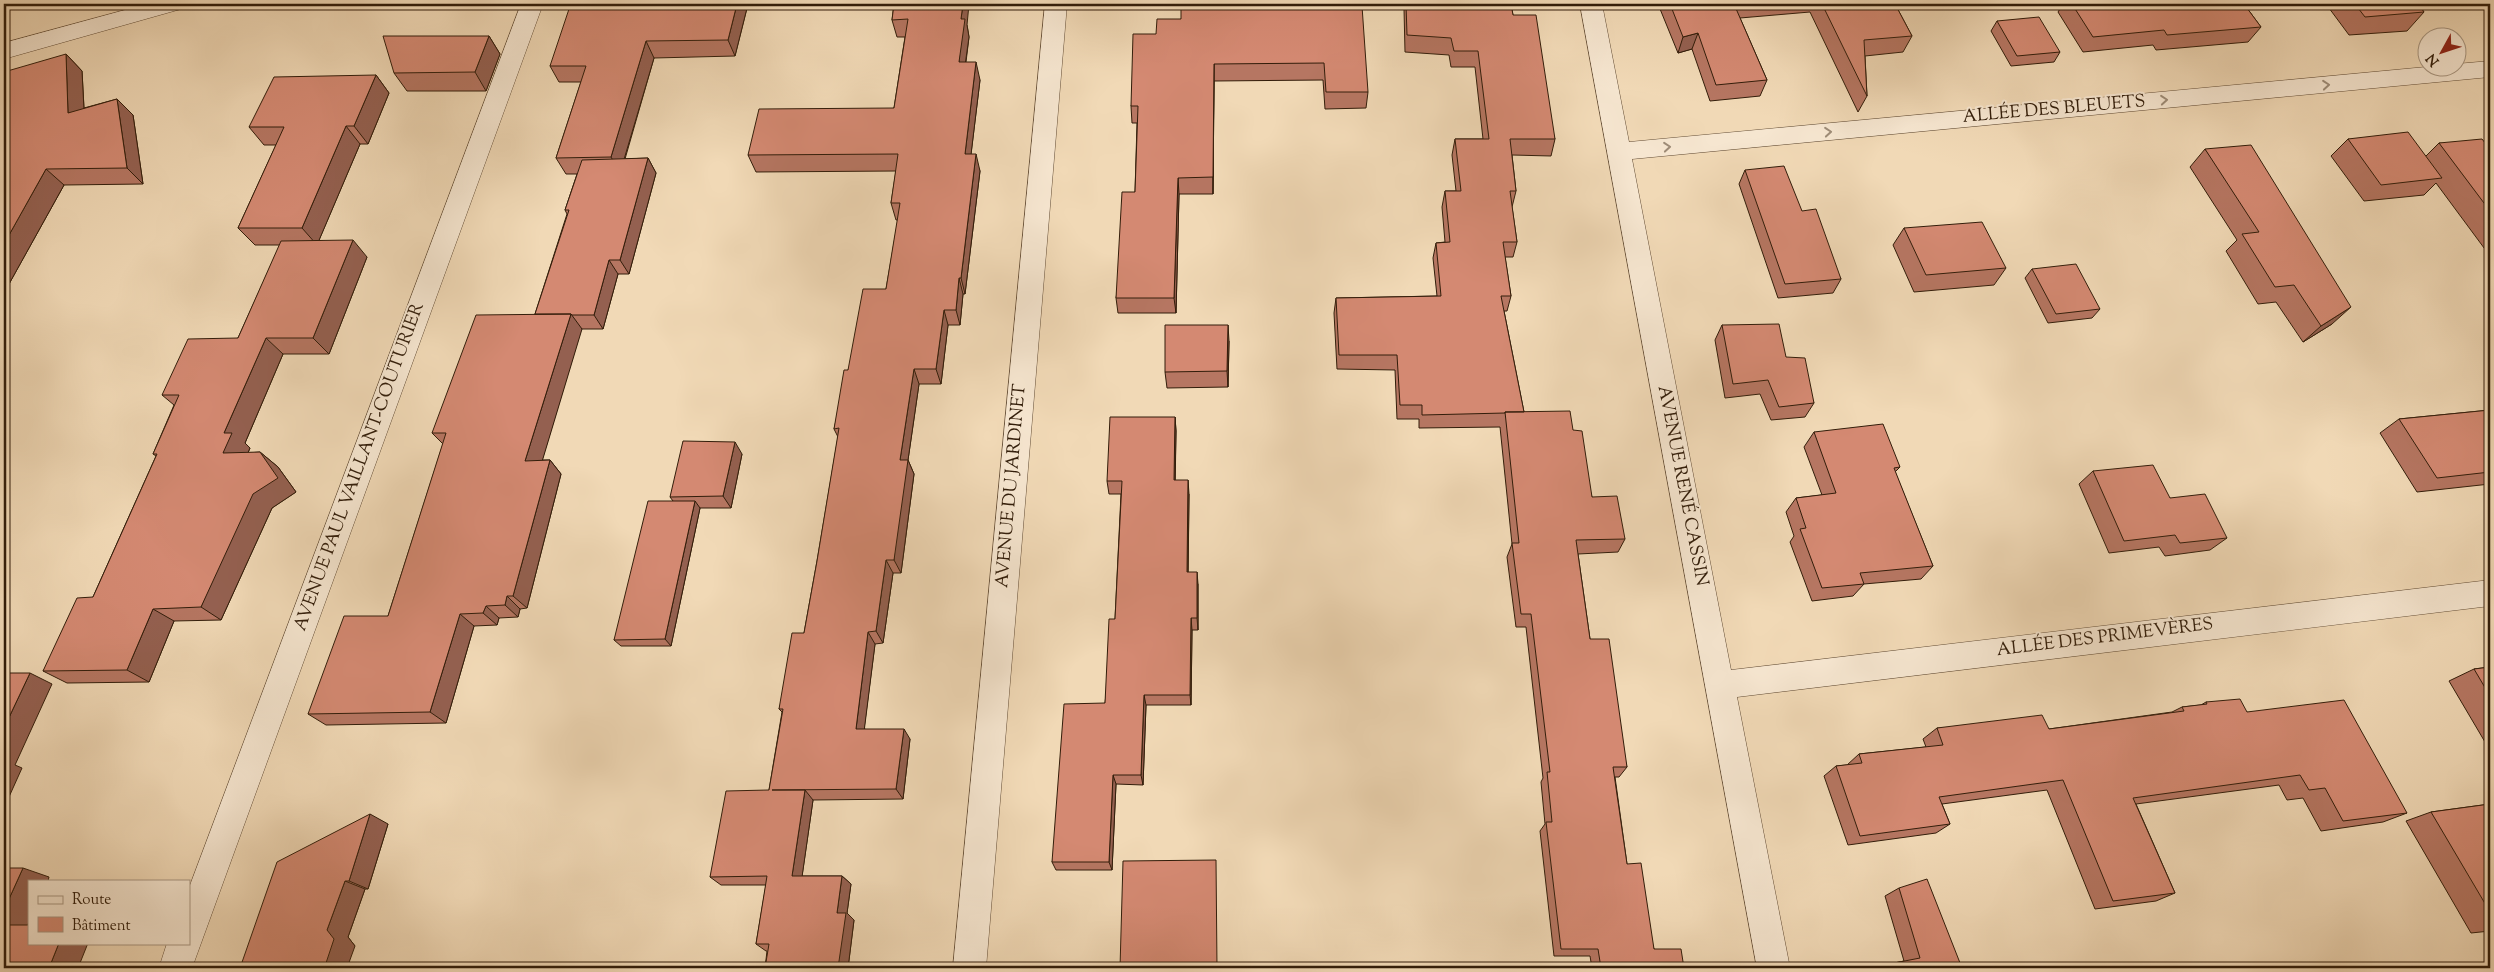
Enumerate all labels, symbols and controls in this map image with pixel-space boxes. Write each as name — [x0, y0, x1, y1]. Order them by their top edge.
north arrow — [2416, 28, 2466, 78]
text: N — [2422, 48, 2445, 70]
one-way arrow — [2322, 79, 2330, 90]
street label: ALLÉE DES BLEUETS — [1961, 89, 2147, 131]
one-way arrow — [2161, 95, 2169, 106]
one-way arrow — [1825, 127, 1833, 138]
one-way arrow — [1663, 142, 1671, 153]
street label: AVENUE PAUL VAILLANT-COUTURIER — [288, 299, 432, 635]
street label: AVENUE DU JARDINET — [990, 383, 1034, 589]
street label: AVENUE RENÉ CASSIN — [1650, 383, 1714, 589]
street label: ALLÉE DES PRIMEVÈRES — [1995, 612, 2215, 664]
legend — [28, 880, 190, 944]
text: Route — [72, 890, 111, 911]
text: Bâtiment — [72, 916, 131, 937]

